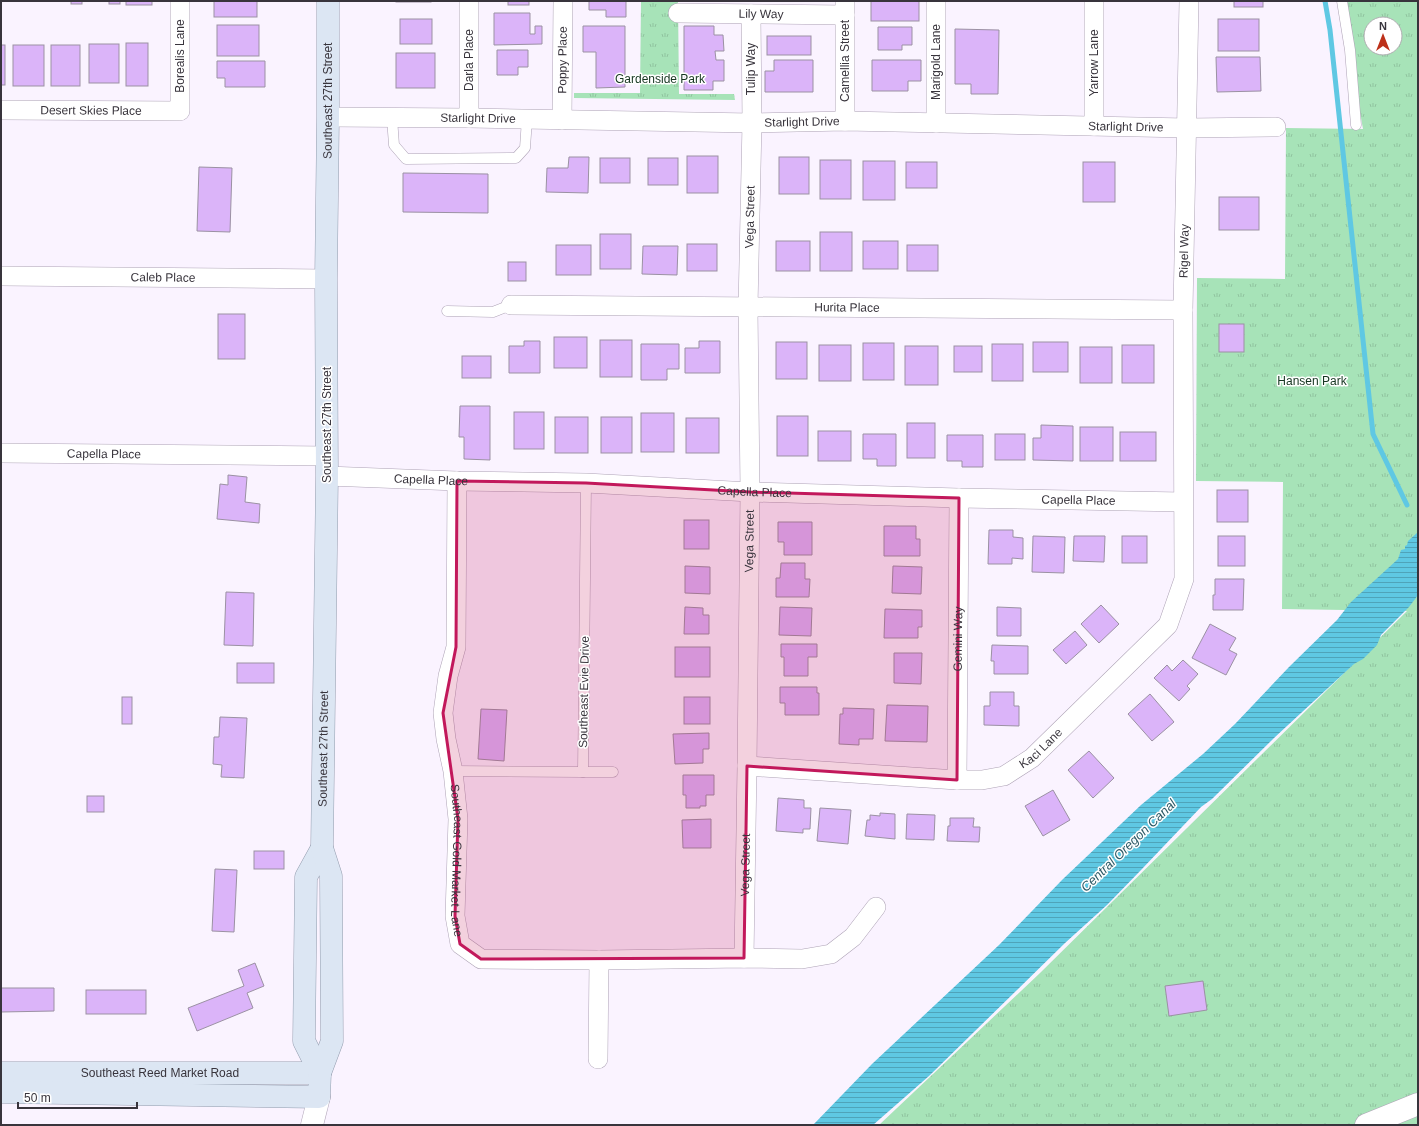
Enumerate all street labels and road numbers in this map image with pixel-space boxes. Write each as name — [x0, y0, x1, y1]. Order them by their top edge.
street label: Lily Way — [738, 7, 784, 21]
street label: Borealis Lane — [173, 19, 187, 93]
street label: Camellia Street — [838, 19, 852, 102]
street label: Marigold Lane — [929, 24, 943, 100]
street label: Poppy Place — [555, 26, 570, 94]
street label: Darla Place — [462, 29, 476, 91]
street label: Yarrow Lane — [1087, 29, 1101, 97]
street label: Southeast 27th Street — [320, 42, 335, 159]
street label: Tulip Way — [744, 43, 758, 95]
street label: Desert Skies Place — [40, 103, 142, 118]
street label: Starlight Drive — [440, 111, 516, 126]
street label: Starlight Drive — [764, 114, 840, 130]
street label: Starlight Drive — [1088, 119, 1164, 135]
street label: Vega Street — [742, 185, 758, 249]
street label: Rigel Way — [1177, 224, 1192, 278]
street label: Caleb Place — [131, 270, 196, 285]
street label: Hurita Place — [814, 300, 880, 315]
street label: Southeast 27th Street — [320, 366, 334, 483]
street label: Capella Place — [67, 447, 141, 461]
street label: Capella Place — [394, 472, 468, 488]
street label: Capella Place — [717, 483, 792, 500]
street label: Capella Place — [1041, 492, 1116, 508]
street label: Vega Street — [742, 509, 757, 573]
street label: Gemini Way — [951, 606, 965, 672]
street label: Southeast Evie Drive — [576, 636, 592, 748]
street label: Southeast 27th Street — [316, 690, 331, 807]
street label: Kaci Lane — [1017, 725, 1065, 771]
street label: Southeast Gold Market Lane — [447, 783, 466, 938]
street label: Vega Street — [738, 833, 753, 897]
street label: Southeast Reed Market Road — [81, 1066, 239, 1080]

